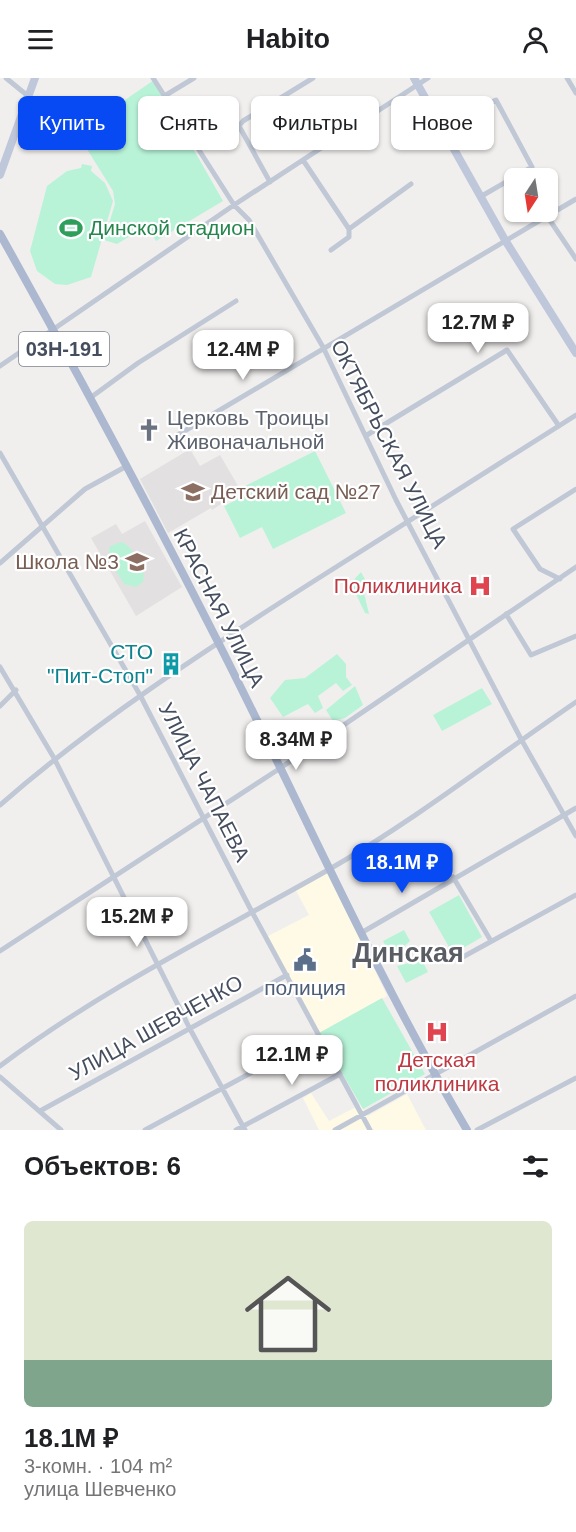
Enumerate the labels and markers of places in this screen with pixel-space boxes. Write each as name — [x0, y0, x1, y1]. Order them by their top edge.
sports icon: Динской стадион — [58, 215, 84, 241]
place label: Динской стадион — [89, 216, 255, 239]
pin: 12.7M ₽ — [423, 303, 533, 354]
pin: 12.4M ₽ — [188, 330, 298, 381]
place label: Церковь Троицы Живоначальной — [167, 406, 329, 453]
church icon: Церковь Троицы Живоначальной — [136, 417, 162, 443]
school or university icon: Детский сад №27 — [180, 479, 206, 505]
place label: Детский сад №27 — [211, 480, 381, 503]
school or university icon: Школа №3 — [124, 549, 150, 575]
place label: Школа №3 — [15, 550, 119, 573]
hospital icon: Поликлиника — [467, 573, 493, 599]
place label: Поликлиника — [334, 574, 462, 597]
place label: СТО "Пит-Стоп" — [47, 640, 153, 687]
building icon: СТО "Пит-Стоп" — [158, 651, 184, 677]
pin: 8.34M ₽ — [241, 720, 351, 771]
pin: 18.1M ₽ — [347, 843, 457, 894]
pin: 15.2M ₽ — [82, 897, 192, 948]
public building icon: полиция — [292, 947, 318, 973]
place label: полиция — [264, 976, 346, 999]
hospital icon: Детская поликлиника — [424, 1019, 450, 1045]
pin: 12.1M ₽ — [237, 1035, 347, 1086]
place label: Детская поликлиника — [375, 1048, 500, 1095]

